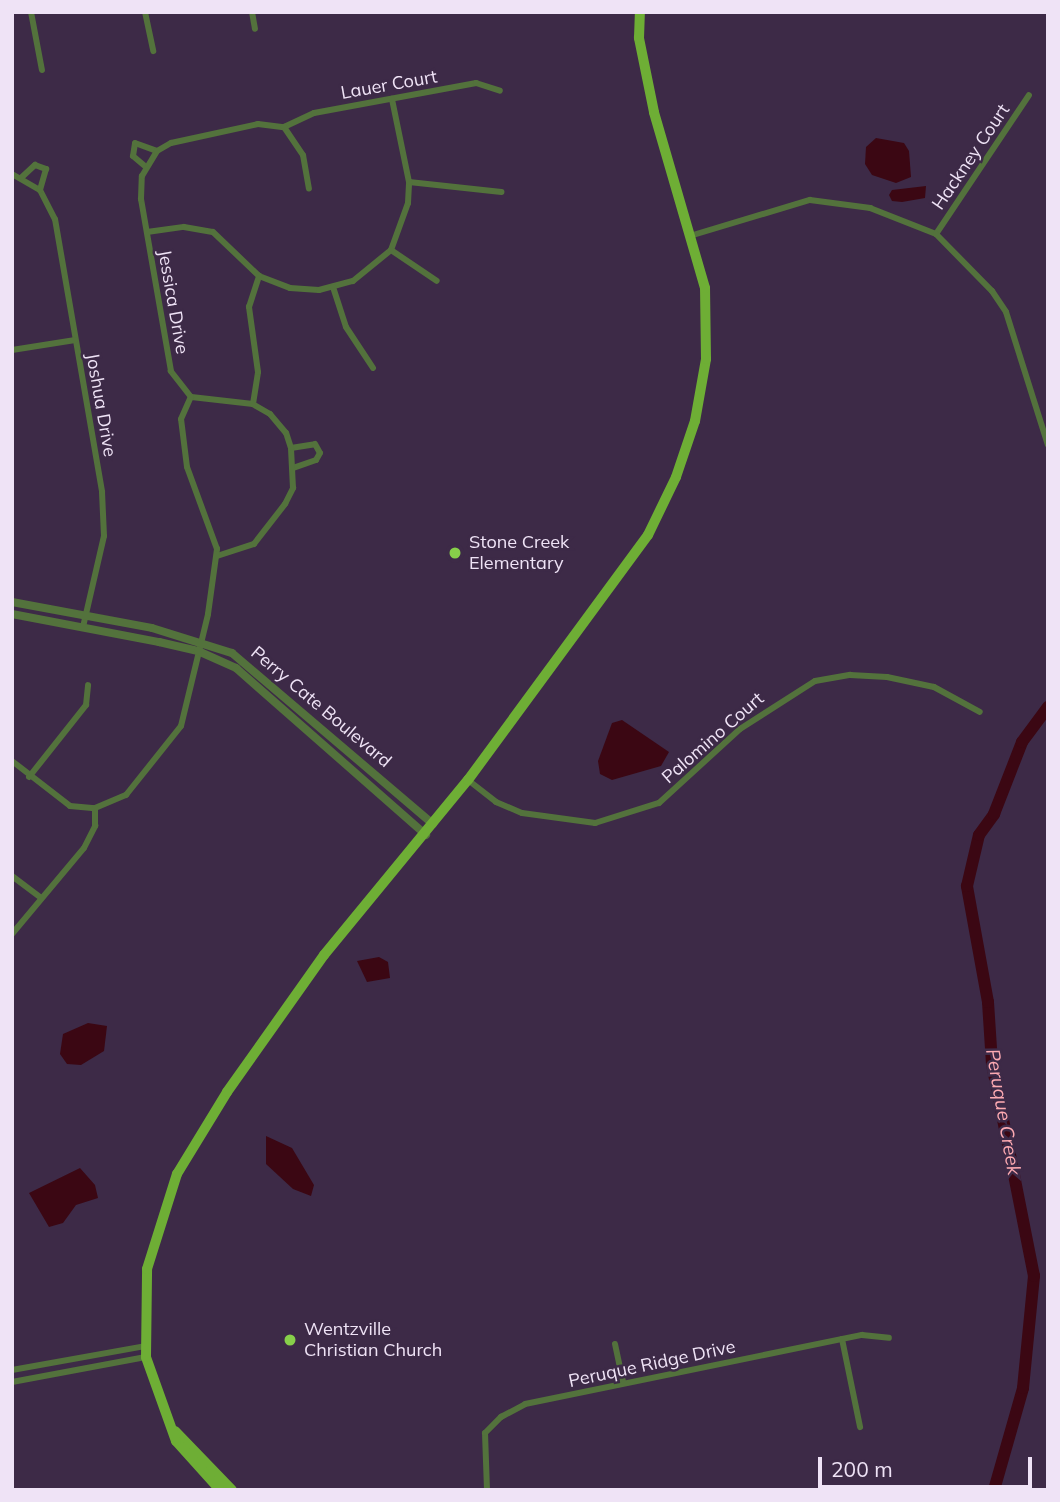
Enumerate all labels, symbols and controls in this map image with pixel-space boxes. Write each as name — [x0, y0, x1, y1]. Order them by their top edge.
street label: Lauer Court — [339, 66, 439, 104]
street label: Hackney Court — [928, 100, 1014, 214]
street label: Jessica Drive — [153, 248, 193, 356]
street label: Joshua Drive — [81, 351, 121, 459]
place label: Stone Creek Elementary — [469, 532, 569, 574]
marker: Stone Creek Elementary — [447, 545, 463, 561]
street label: Perry Cate Boulevard — [246, 642, 396, 772]
street label: Palomino Court — [658, 688, 768, 788]
water label: Peruque Creek — [981, 1047, 1025, 1177]
place label: Wentzville Christian Church — [304, 1319, 442, 1362]
marker: Wentzville Christian Church — [282, 1332, 298, 1348]
street label: Peruque Ridge Drive — [567, 1336, 737, 1392]
scale bar — [822, 1442, 1036, 1486]
text: 200 m — [831, 1456, 893, 1482]

